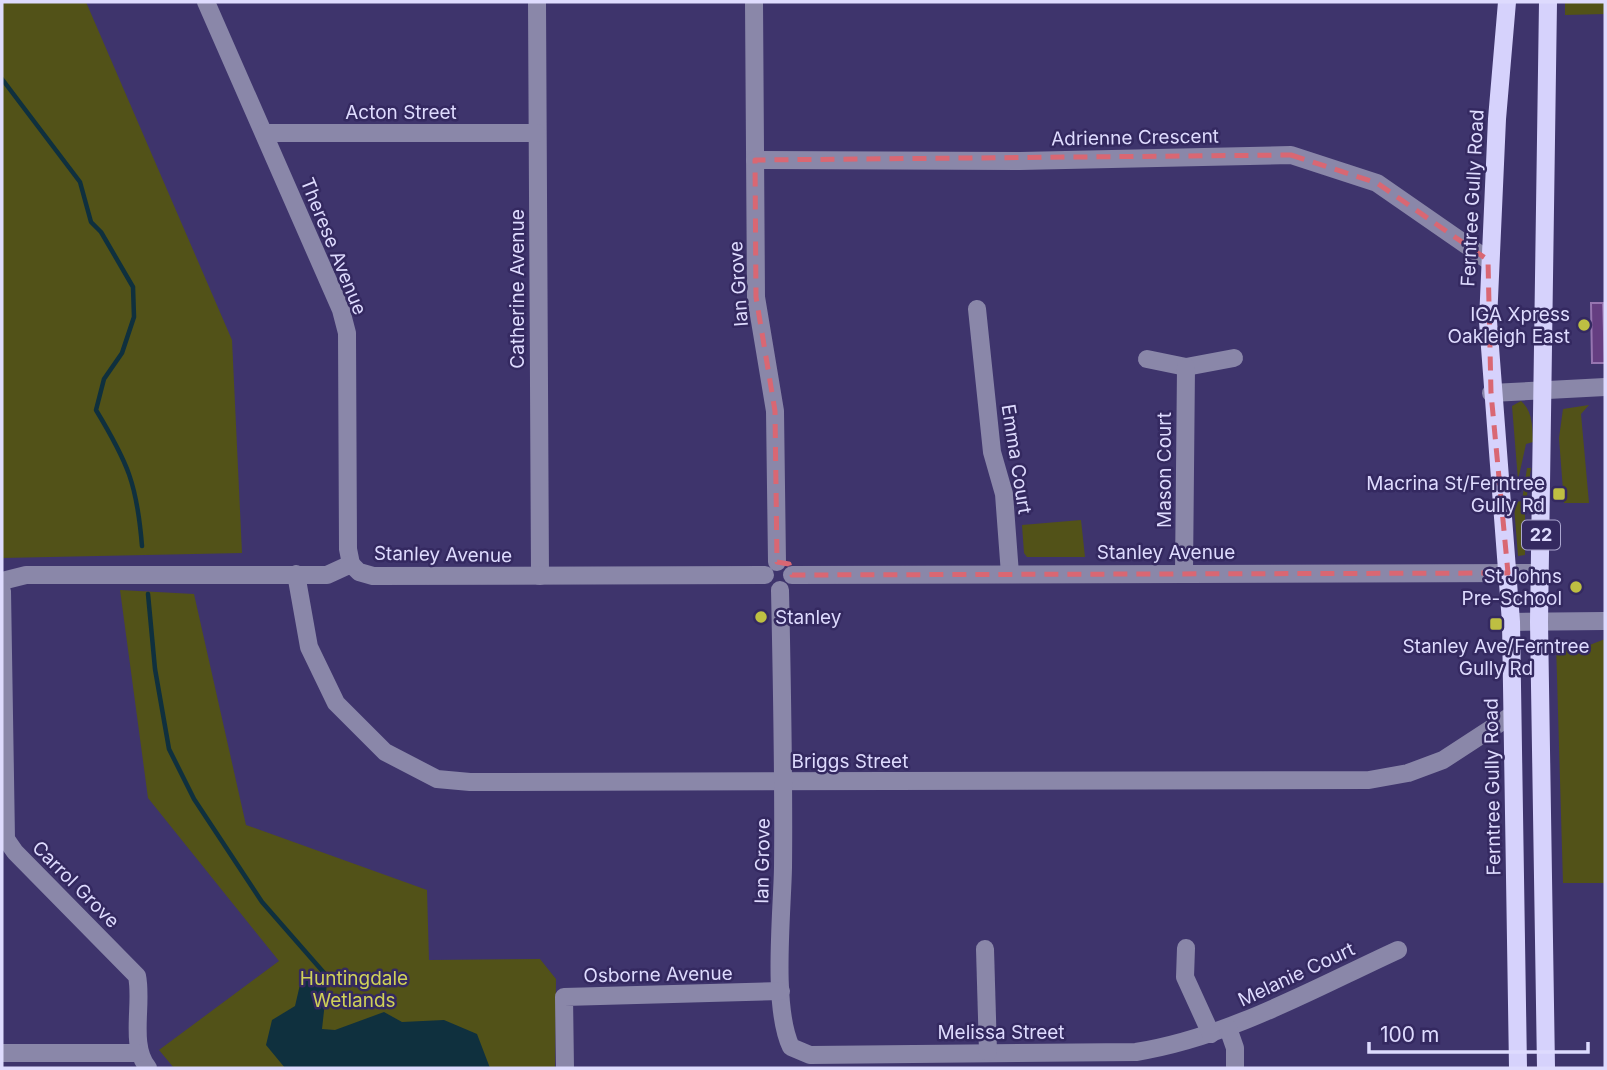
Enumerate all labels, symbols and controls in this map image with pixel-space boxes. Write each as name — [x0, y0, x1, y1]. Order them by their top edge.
street label: Acton Street — [345, 101, 457, 124]
street label: Ferntree Gully Road — [1456, 109, 1489, 287]
street label: Adrienne Crescent — [1051, 125, 1219, 150]
street label: Therese Avenue — [296, 174, 371, 318]
street label: Catherine Avenue — [506, 209, 529, 369]
street label: Ian Grove — [724, 240, 753, 328]
place label: IGA Xpress Oakleigh East — [1448, 303, 1570, 348]
marker: IGA Xpress Oakleigh East — [1576, 317, 1592, 333]
street label: Emma Court — [996, 403, 1037, 516]
street label: Mason Court — [1153, 412, 1176, 528]
place label: Macrina St/Ferntree Gully Rd — [1366, 472, 1545, 517]
marker: Macrina St/Ferntree Gully Rd — [1551, 486, 1567, 502]
road number: 22 — [1522, 520, 1560, 550]
street label: Stanley Avenue — [1097, 541, 1235, 564]
street label: Stanley Avenue — [374, 542, 512, 567]
place label: St Johns Pre-School — [1462, 565, 1562, 610]
marker: St Johns Pre-School — [1568, 579, 1584, 595]
place label: Stanley — [775, 606, 842, 629]
marker: Stanley — [753, 609, 769, 625]
marker: Stanley Ave/Ferntree Gully Rd — [1488, 616, 1504, 632]
place label: Stanley Ave/Ferntree Gully Rd — [1402, 635, 1590, 680]
street label: Ferntree Gully Road — [1479, 698, 1506, 876]
street label: Briggs Street — [792, 750, 908, 773]
street label: Ian Grove — [750, 818, 775, 904]
street label: Carrol Grove — [27, 836, 124, 933]
street label: Melanie Court — [1234, 937, 1358, 1011]
street label: Osborne Avenue — [583, 962, 733, 987]
park label: Huntingdale Wetlands — [300, 967, 408, 1012]
scale bar — [1369, 1010, 1588, 1054]
street label: Melissa Street — [937, 1021, 1065, 1044]
text: 100 m — [1380, 1022, 1439, 1047]

